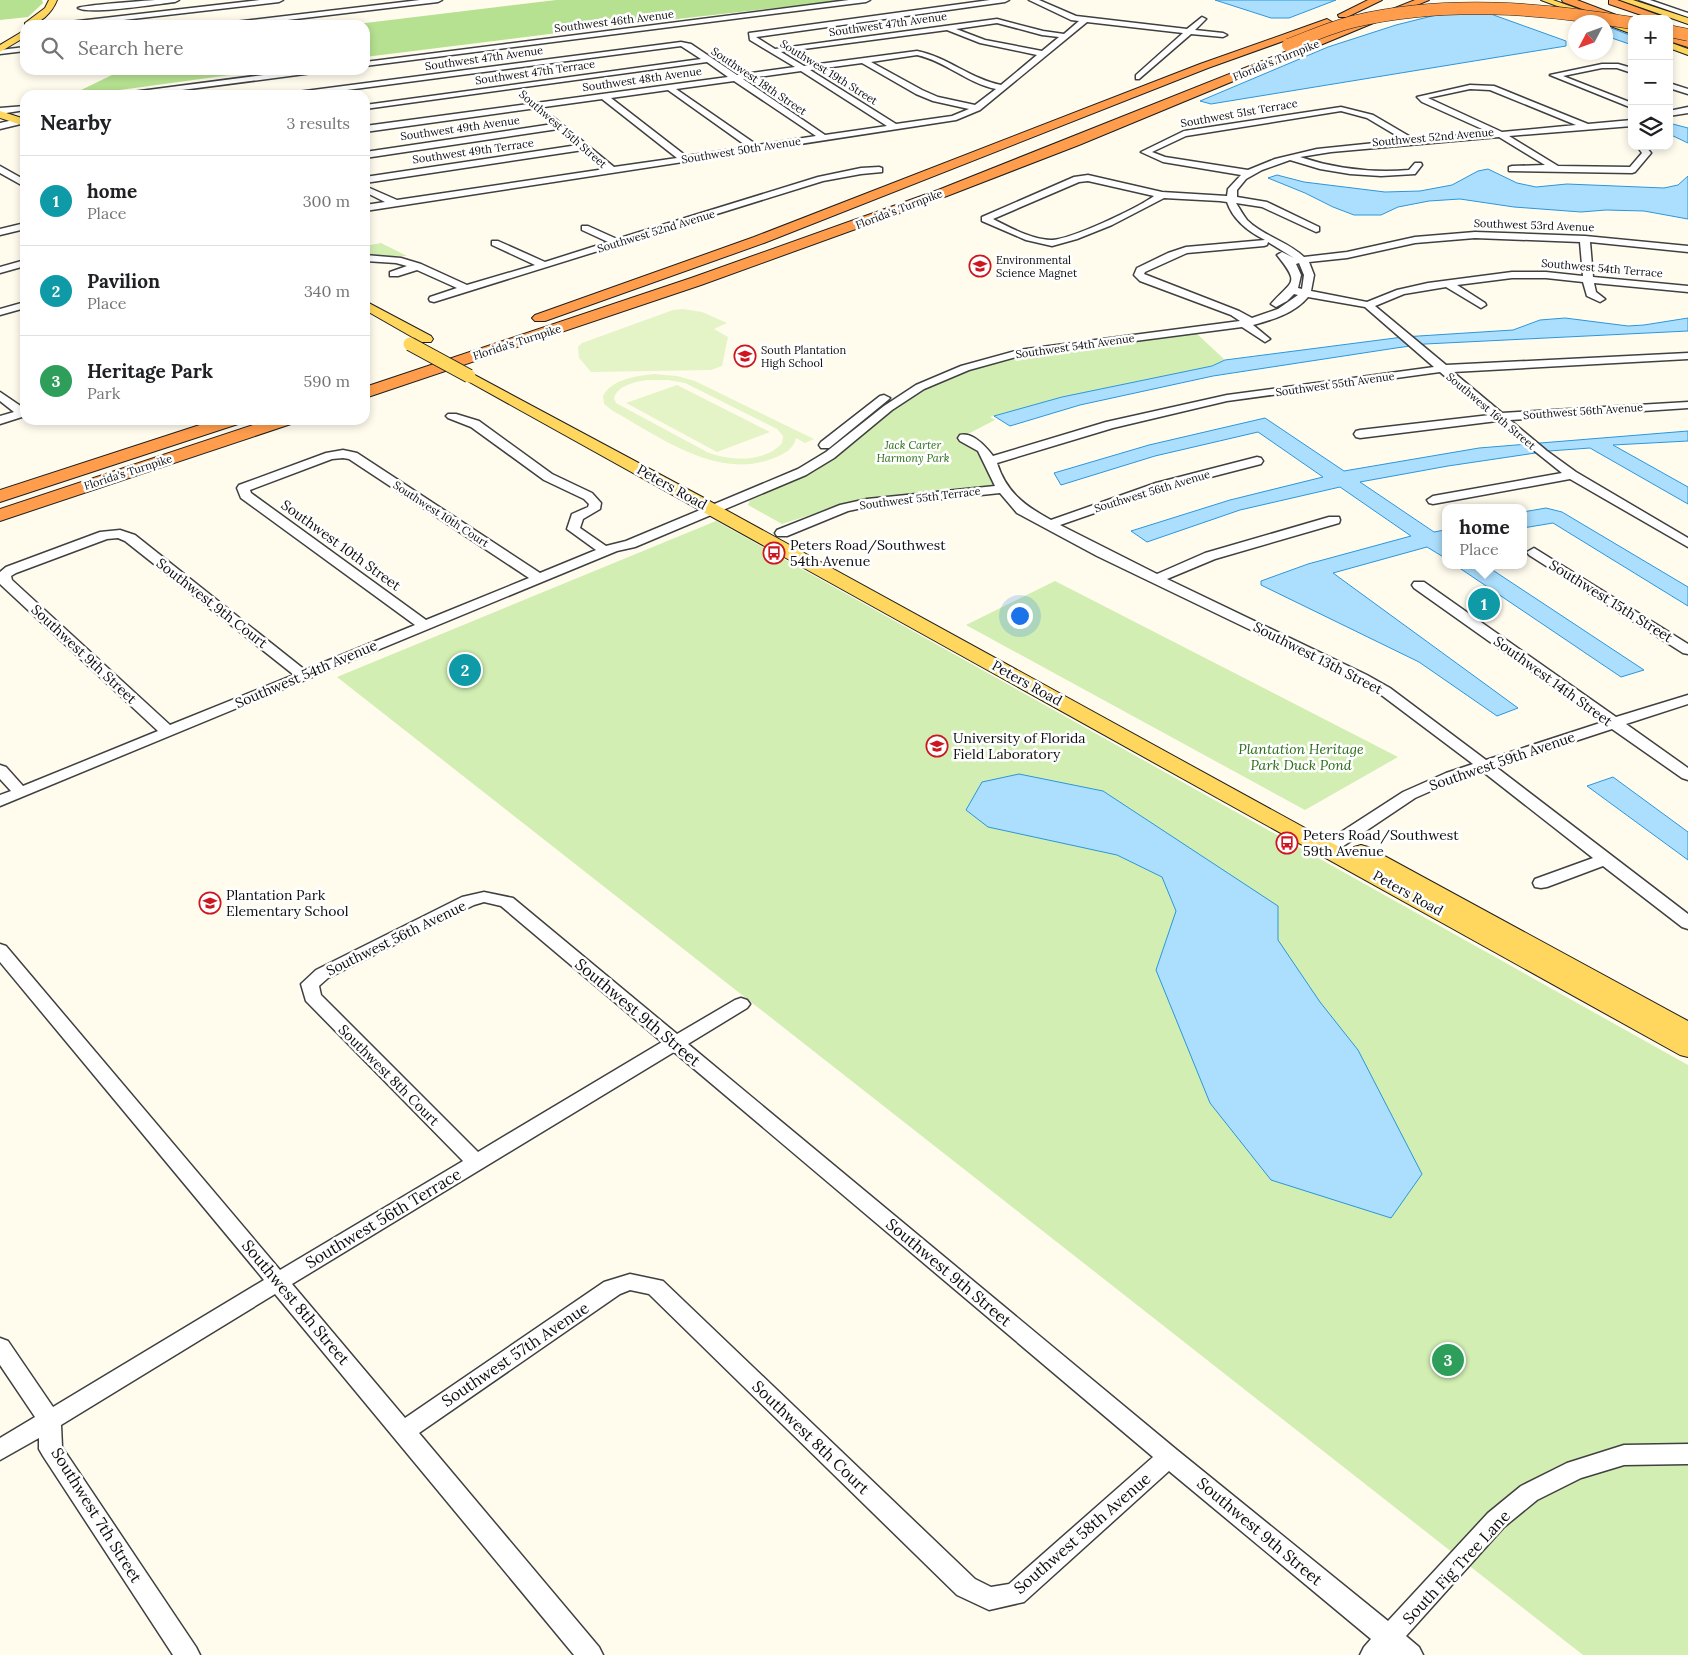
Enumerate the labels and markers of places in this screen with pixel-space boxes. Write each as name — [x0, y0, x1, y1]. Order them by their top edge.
place label: Environmental Science Magnet — [996, 253, 1078, 280]
school or university icon: Environmental Science Magnet — [968, 254, 992, 278]
place label: South Plantation High School — [761, 343, 846, 370]
school or university icon: South Plantation High School — [733, 344, 757, 368]
place label: Peters Road/Southwest 54th Avenue — [790, 536, 946, 570]
bus stop icon: Peters Road/Southwest 54th Avenue — [762, 541, 786, 565]
pin: 1 — [1468, 585, 1500, 623]
pin: 2 — [449, 651, 481, 689]
place label: University of Florida Field Laboratory — [953, 729, 1086, 763]
school or university icon: University of Florida Field Laboratory — [925, 734, 949, 758]
place label: Peters Road/Southwest 59th Avenue — [1303, 826, 1459, 860]
bus stop icon: Peters Road/Southwest 59th Avenue — [1275, 831, 1299, 855]
place label: Plantation Park Elementary School — [226, 886, 349, 920]
school or university icon: Plantation Park Elementary School — [198, 891, 222, 915]
pin: 3 — [1432, 1341, 1464, 1379]

